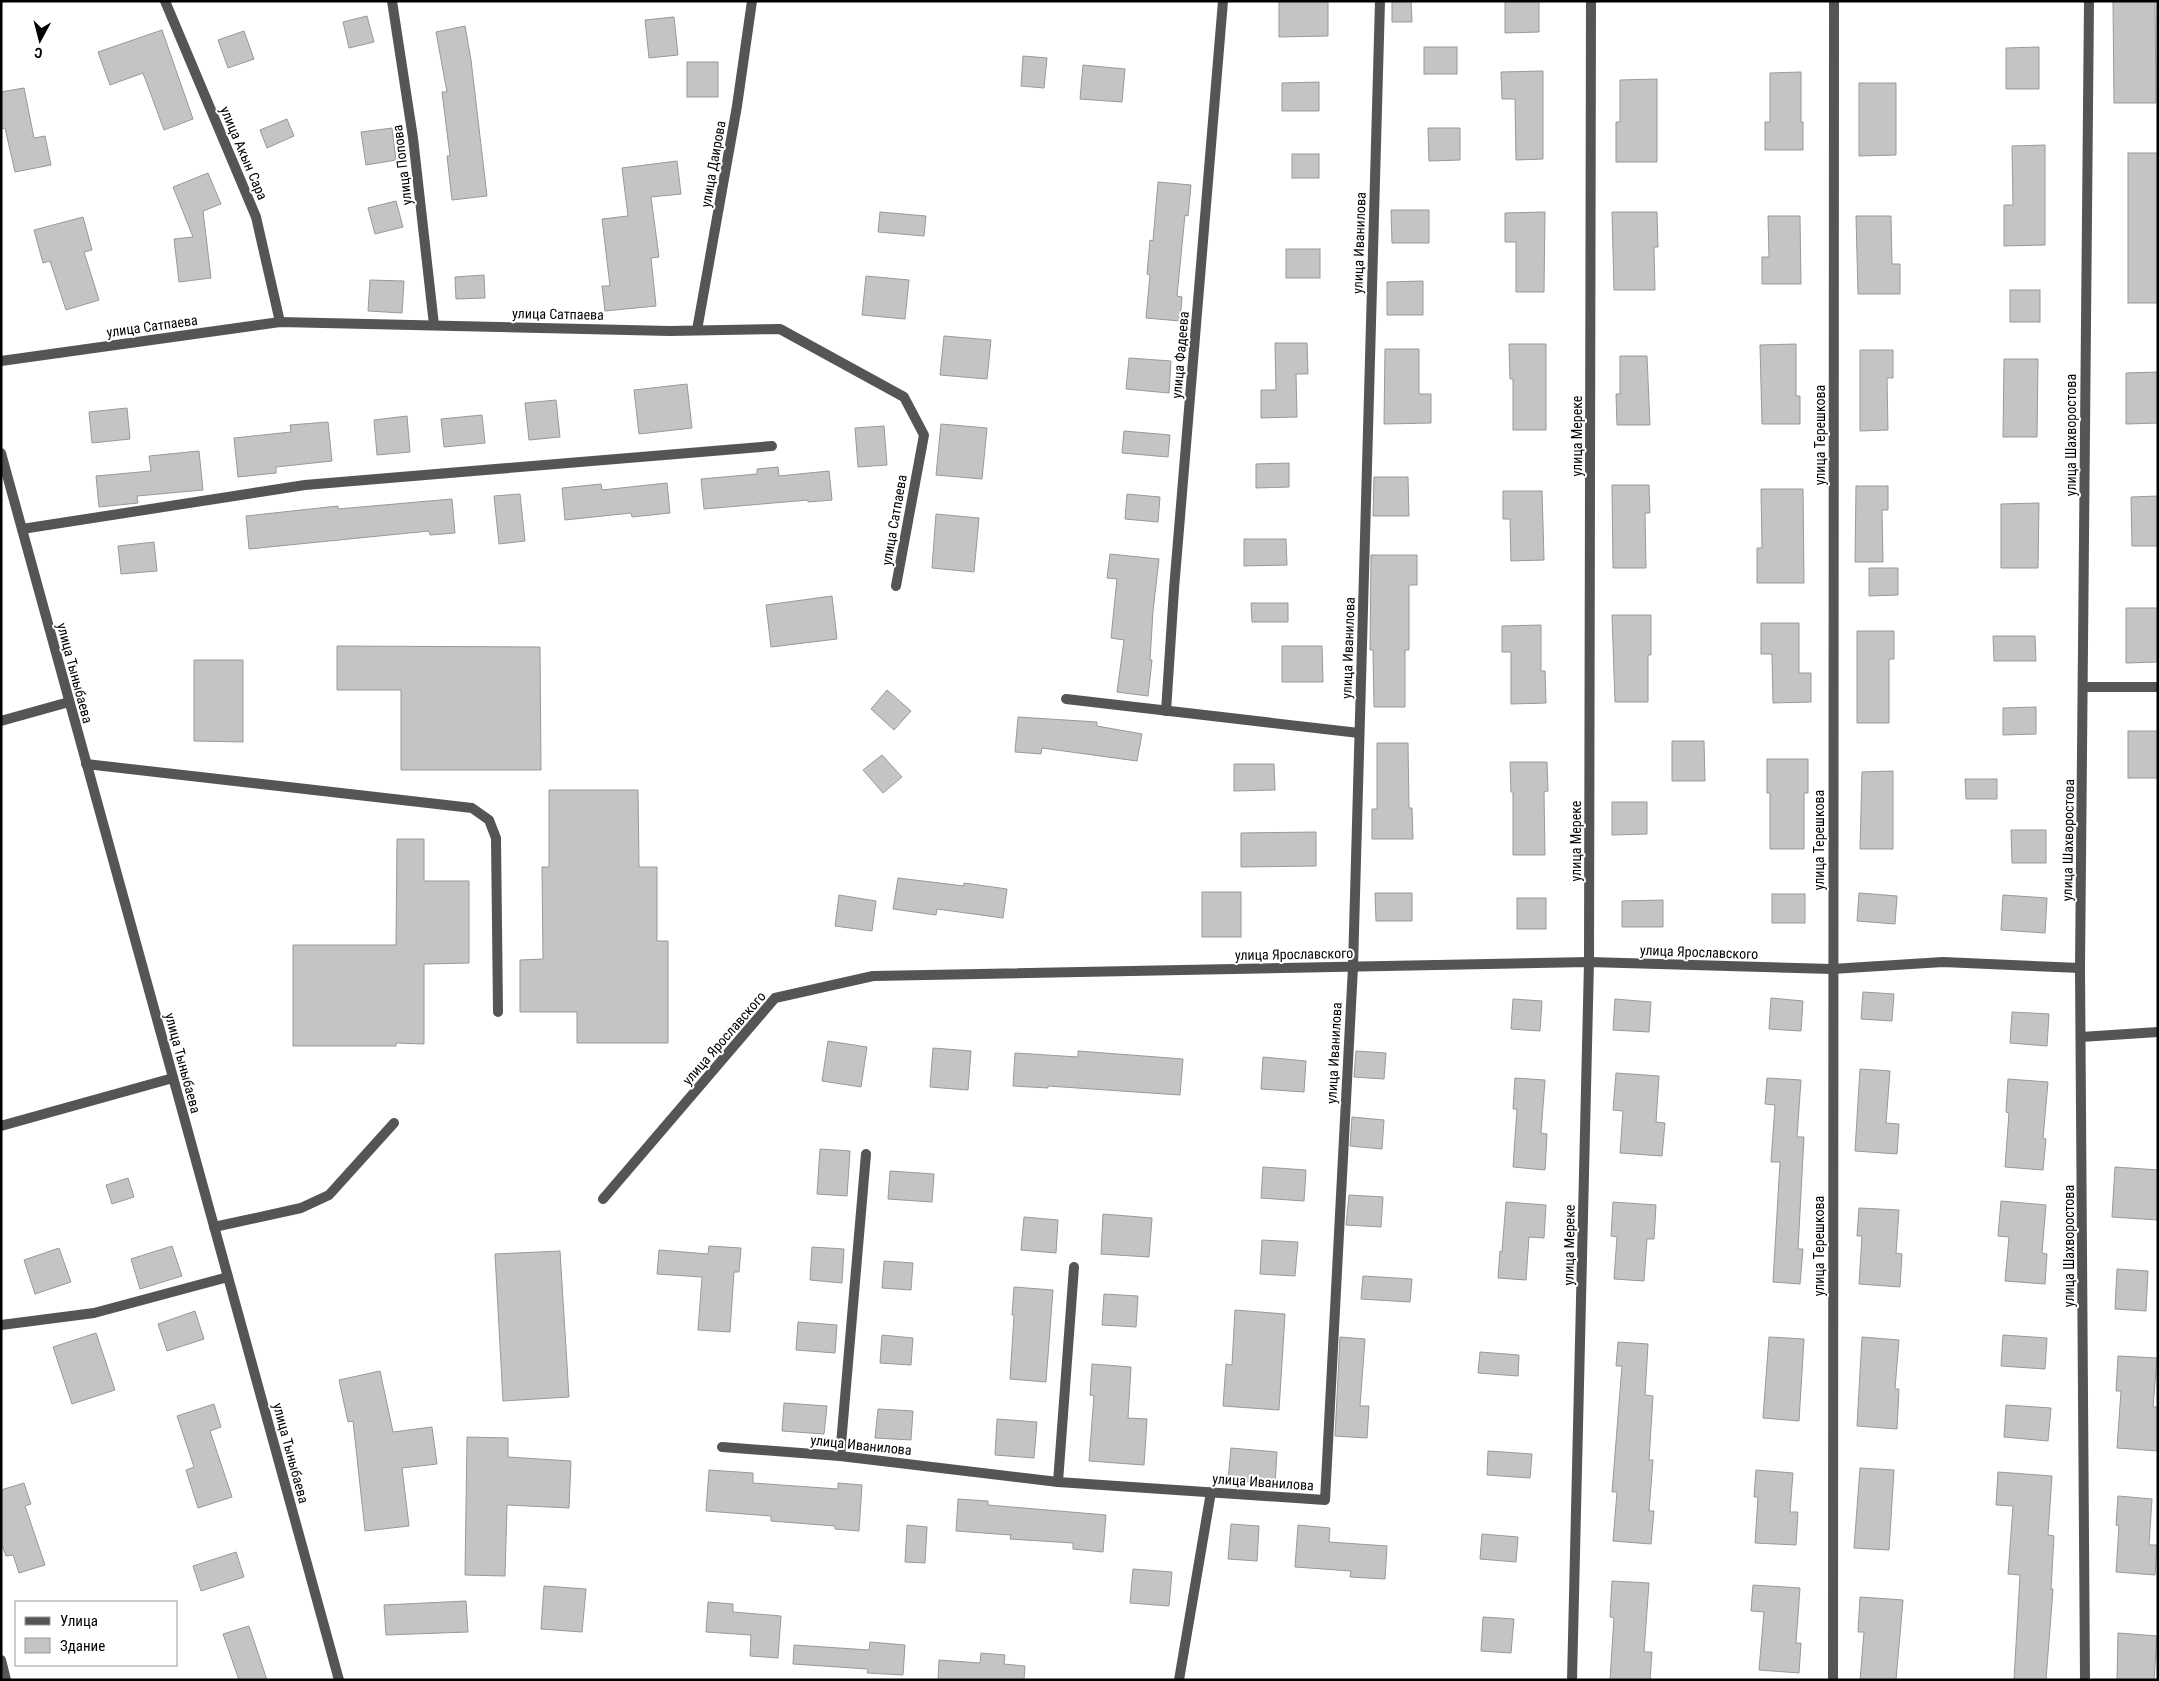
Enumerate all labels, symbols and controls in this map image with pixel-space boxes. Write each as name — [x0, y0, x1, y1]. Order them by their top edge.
north arrow — [15, 15, 65, 65]
text: С — [33, 44, 43, 61]
street label: улица Акын Сара — [217, 104, 271, 202]
street label: улица Даирова — [697, 119, 729, 209]
street label: улица Попова — [389, 124, 415, 206]
street label: улица Иванилова — [1349, 192, 1369, 294]
street label: улица Сатпаева — [512, 305, 604, 323]
street label: улица Фадеева — [1168, 311, 1192, 399]
street label: улица Сатпаева — [105, 312, 199, 340]
street label: улица Шахворостова — [2063, 374, 2079, 496]
street label: улица Терешкова — [1812, 385, 1828, 485]
street label: улица Мереке — [1569, 395, 1585, 476]
street label: улица Сатпаева — [878, 473, 910, 567]
street label: улица Иванилова — [1338, 597, 1358, 699]
street label: улица Тыныбаева — [54, 621, 96, 725]
street label: улица Шахворостова — [2059, 779, 2077, 901]
street label: улица Терешкова — [1811, 790, 1827, 890]
street label: улица Мереке — [1568, 800, 1584, 881]
street label: улица Ярославского — [1640, 942, 1758, 962]
street label: улица Ярославского — [1235, 945, 1353, 963]
street label: улица Ярославского — [679, 988, 769, 1088]
street label: улица Иванилова — [1323, 1002, 1345, 1104]
street label: улица Тыныбаева — [162, 1011, 204, 1115]
street label: улица Шахворостова — [2061, 1185, 2077, 1307]
street label: улица Терешкова — [1811, 1196, 1827, 1296]
street label: улица Мереке — [1560, 1204, 1578, 1286]
street label: улица Тыныбаева — [270, 1401, 312, 1505]
street label: улица Иванилова — [810, 1432, 912, 1458]
street label: улица Иванилова — [1212, 1470, 1314, 1494]
legend — [15, 1601, 178, 1666]
text: Улица — [60, 1612, 98, 1630]
text: Здание — [60, 1637, 105, 1655]

